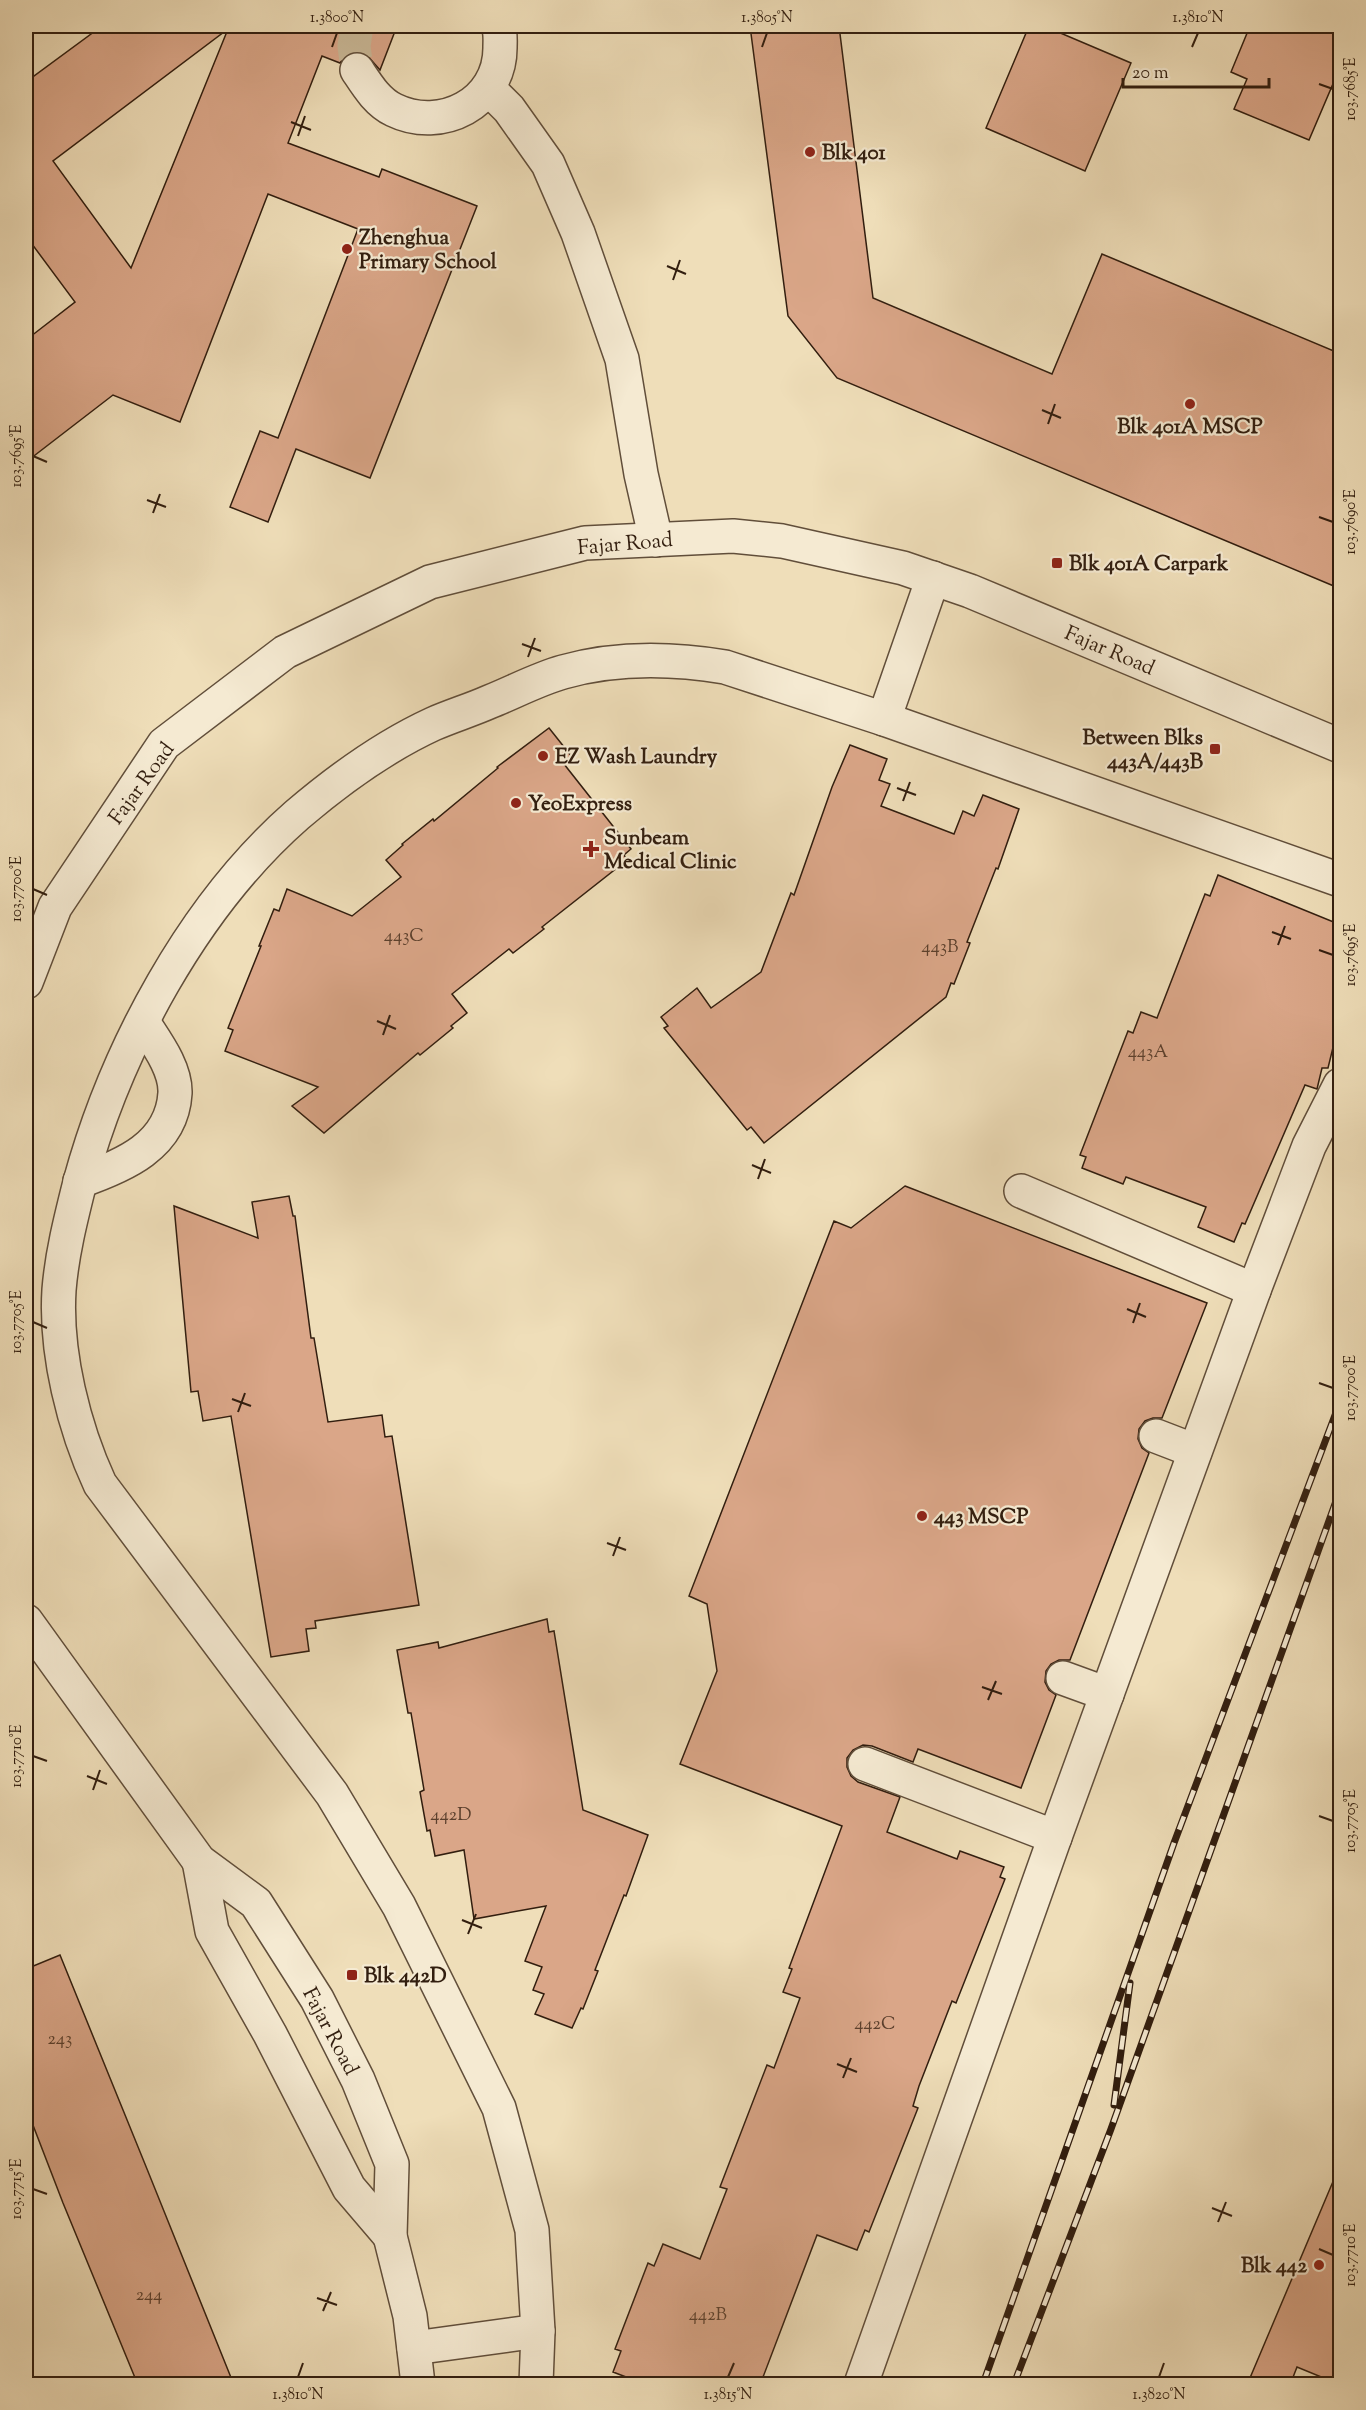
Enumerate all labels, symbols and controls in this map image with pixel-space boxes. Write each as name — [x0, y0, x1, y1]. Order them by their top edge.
text: 1.3800°N — [310, 8, 364, 29]
text: 1.3805°N — [741, 8, 793, 29]
text: 1.3810°N — [1173, 8, 1223, 29]
scale bar — [1123, 51, 1268, 89]
text: 103.7685°E — [1341, 57, 1362, 121]
text: 20 m — [1132, 61, 1169, 87]
place label: Blk 401 — [822, 139, 886, 169]
marker: Blk 401 — [803, 145, 817, 159]
place label: Zhenghua Primary School — [359, 224, 497, 278]
marker: Zhenghua Primary School — [340, 242, 354, 256]
marker: Blk 401A MSCP — [1183, 397, 1197, 411]
place label: Blk 401A MSCP — [1117, 413, 1263, 443]
text: 103.7695°E — [7, 424, 28, 488]
text: 103.7690°E — [1341, 489, 1362, 555]
street label: Fajar Road — [576, 526, 674, 564]
place label: Blk 401A Carpark — [1069, 550, 1229, 580]
marker: Blk 401A Carpark — [1050, 556, 1064, 570]
street label: Fajar Road — [1059, 619, 1159, 684]
place label: Between Blks 443A/443B — [1082, 724, 1204, 778]
street label: Fajar Road — [102, 737, 183, 832]
marker: Between Blks 443A/443B — [1208, 742, 1222, 756]
place label: EZ Wash Laundry — [555, 743, 718, 773]
marker: EZ Wash Laundry — [536, 749, 550, 763]
place label: YeoExpress — [528, 790, 632, 820]
marker: YeoExpress — [509, 796, 523, 810]
place label: Sunbeam Medical Clinic — [604, 824, 737, 878]
marker: Sunbeam Medical Clinic — [582, 840, 600, 858]
text: 103.7700°E — [7, 856, 28, 922]
text: 103.7695°E — [1341, 923, 1362, 987]
house number: 443C — [384, 924, 424, 950]
house number: 443B — [922, 935, 958, 961]
house number: 443A — [1128, 1040, 1168, 1066]
text: 103.7705°E — [7, 1290, 28, 1354]
text: 103.7700°E — [1341, 1355, 1362, 1421]
place label: 443 MSCP — [933, 1503, 1029, 1533]
marker: 443 MSCP — [915, 1509, 929, 1523]
text: 103.7710°E — [7, 1724, 28, 1788]
text: 103.7705°E — [1341, 1789, 1362, 1853]
house number: 442D — [431, 1803, 471, 1829]
place label: Blk 442D — [364, 1962, 447, 1992]
marker: Blk 442D — [345, 1968, 359, 1982]
street label: Fajar Road — [294, 1983, 365, 2081]
house number: 442C — [854, 2012, 896, 2038]
house number: 243 — [48, 2027, 72, 2053]
text: 103.7715°E — [7, 2159, 28, 2219]
text: 103.7710°E — [1341, 2223, 1362, 2287]
place label: Blk 442 — [1241, 2252, 1307, 2282]
marker: Blk 442 — [1312, 2258, 1326, 2272]
house number: 244 — [136, 2283, 162, 2309]
house number: 442B — [689, 2303, 727, 2329]
text: 1.3810°N — [273, 2385, 323, 2406]
text: 1.3815°N — [704, 2385, 752, 2406]
text: 1.3820°N — [1133, 2385, 1185, 2406]

